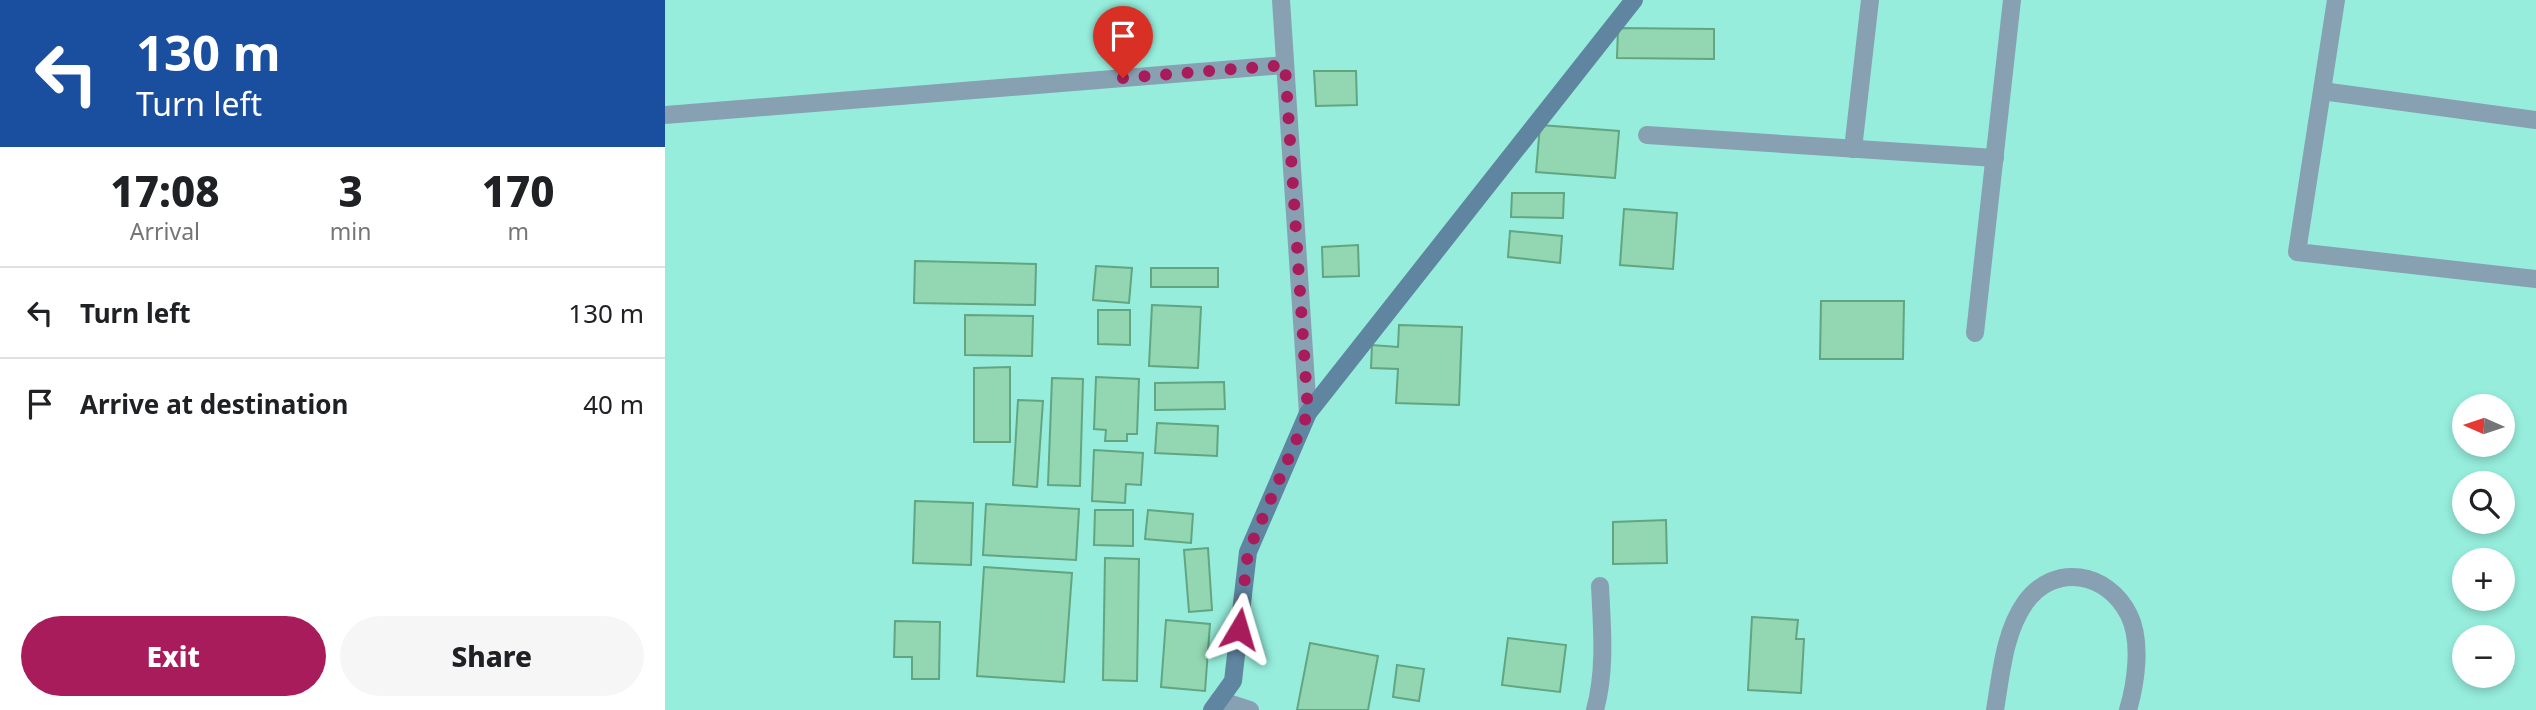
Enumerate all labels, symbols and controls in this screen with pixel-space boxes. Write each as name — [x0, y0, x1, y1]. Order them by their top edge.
pin — [1093, 6, 1153, 78]
icon: arrive — [1104, 17, 1142, 55]
text: 130 m — [136, 19, 281, 85]
icon: left — [21, 28, 112, 119]
text: Turn left — [136, 82, 262, 125]
text: 17:08 — [110, 162, 219, 219]
text: 3 — [338, 162, 363, 219]
text: 170 — [482, 162, 555, 219]
text: Arrival — [130, 215, 200, 247]
text: min — [330, 215, 371, 247]
text: m — [507, 215, 529, 247]
icon: left — [21, 294, 59, 332]
text: Turn left — [80, 295, 191, 331]
text: 130 m — [568, 295, 644, 331]
icon: arrive — [21, 385, 59, 423]
text: Arrive at destination — [80, 386, 349, 422]
text: 40 m — [583, 386, 644, 422]
north arrow — [2452, 394, 2515, 457]
map controls — [2452, 394, 2515, 688]
button: search — [2452, 471, 2515, 534]
button: + — [2452, 548, 2515, 611]
position arrow — [1202, 592, 1276, 666]
button: Exit — [21, 616, 326, 696]
button: Share — [340, 616, 644, 696]
button: − — [2452, 625, 2515, 688]

